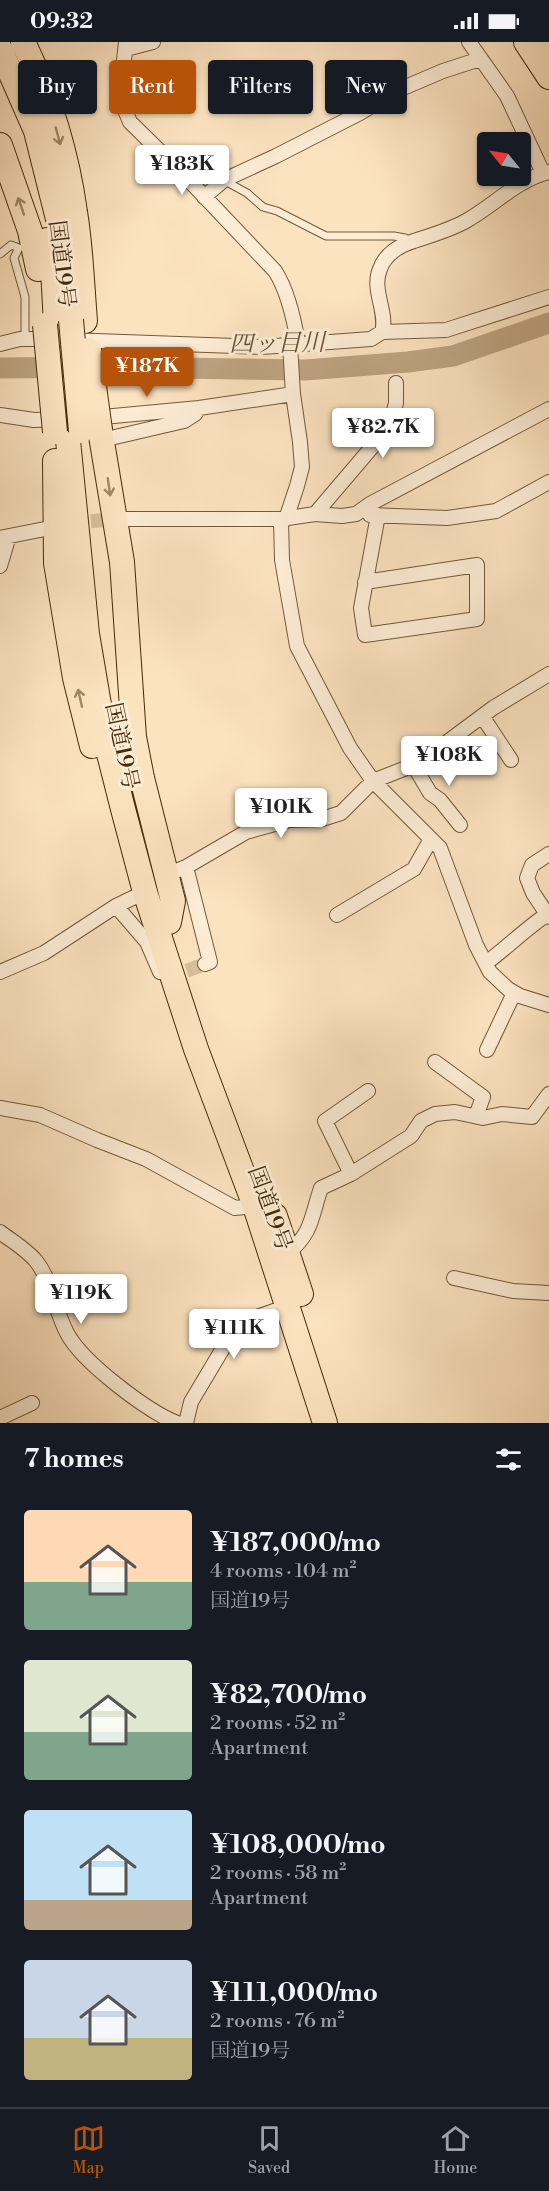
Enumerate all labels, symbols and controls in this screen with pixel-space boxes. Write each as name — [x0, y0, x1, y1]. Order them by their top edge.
text: 09:32 — [30, 8, 93, 35]
chip: Buy — [18, 60, 97, 114]
chip: Rent — [109, 60, 196, 114]
chip: Filters — [208, 60, 313, 114]
chip: New — [325, 60, 407, 114]
one-way arrow — [53, 126, 64, 145]
north arrow — [477, 132, 531, 186]
map controls — [477, 132, 531, 186]
pin: ¥183K — [140, 145, 224, 196]
text: ¥183K — [149, 152, 215, 177]
one-way arrow — [15, 197, 26, 216]
street label: 国道19号 — [43, 219, 80, 310]
water label: 四ッ目川 — [229, 328, 328, 360]
pin: ¥187K — [105, 347, 189, 398]
text: ¥187K — [115, 354, 179, 379]
pin: ¥82.7K — [334, 408, 432, 459]
text: ¥82.7K — [346, 415, 420, 440]
one-way arrow — [104, 477, 115, 497]
one-way arrow — [74, 688, 85, 708]
street label: 国道19号 — [99, 700, 144, 792]
pin: ¥108K — [407, 736, 491, 787]
text: ¥108K — [415, 743, 483, 768]
pin: ¥101K — [239, 788, 323, 839]
text: ¥101K — [249, 795, 313, 820]
street label: 国道19号 — [242, 1163, 297, 1254]
pin: ¥119K — [39, 1274, 123, 1325]
text: ¥119K — [49, 1281, 113, 1306]
pin: ¥111K — [192, 1309, 276, 1360]
text: ¥111K — [203, 1316, 265, 1341]
text: 7 homes — [24, 1443, 124, 1475]
icon: filters — [492, 1443, 525, 1476]
text: ¥187,000/mo — [210, 1527, 381, 1559]
icon: home — [72, 1534, 144, 1606]
text: 4 rooms · 104 m² — [210, 1559, 357, 1584]
text: 国道19号 — [210, 1589, 290, 1614]
text: ¥82,700/mo — [210, 1679, 367, 1711]
icon: home — [72, 1684, 144, 1756]
text: 2 rooms · 52 m² — [210, 1711, 345, 1736]
text: Apartment — [210, 1736, 308, 1761]
text: ¥108,000/mo — [210, 1829, 386, 1861]
icon: home — [72, 1834, 144, 1906]
text: 2 rooms · 58 m² — [210, 1861, 346, 1886]
text: Apartment — [210, 1886, 308, 1911]
text: ¥111,000/mo — [210, 1977, 378, 2009]
icon: home — [72, 1984, 144, 2056]
text: 2 rooms · 76 m² — [210, 2009, 344, 2034]
text: 国道19号 — [210, 2039, 290, 2064]
tab: Map — [72, 2122, 105, 2178]
tab: Saved — [248, 2122, 290, 2178]
tab: Home — [433, 2122, 477, 2178]

